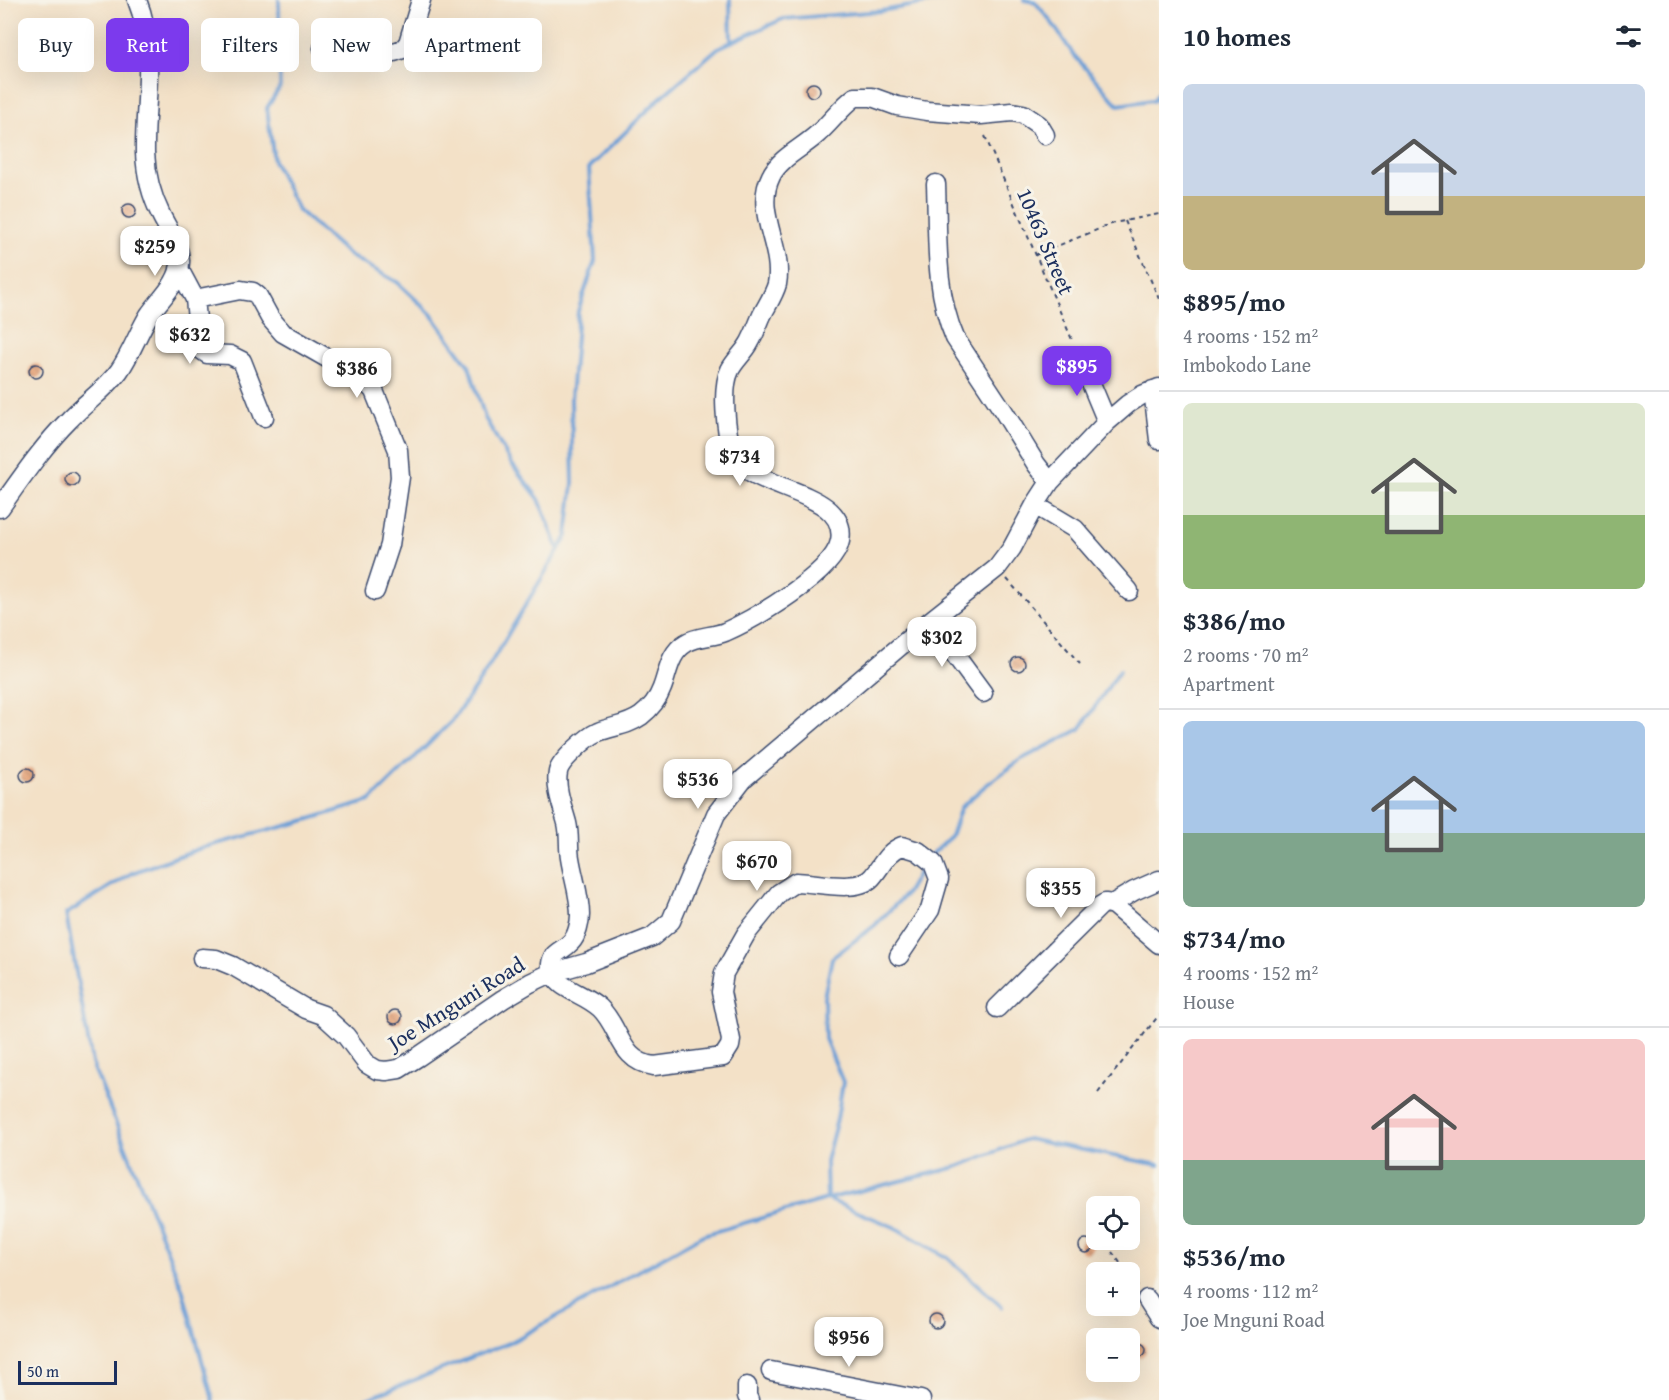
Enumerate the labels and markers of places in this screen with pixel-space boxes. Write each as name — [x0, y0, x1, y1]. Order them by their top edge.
pin: $259 — [119, 226, 191, 277]
pin: $632 — [154, 314, 226, 365]
pin: $895 — [1041, 346, 1113, 397]
pin: $386 — [321, 348, 393, 399]
pin: $734 — [704, 436, 776, 487]
pin: $302 — [906, 617, 978, 668]
pin: $536 — [662, 759, 734, 810]
pin: $670 — [721, 841, 793, 892]
pin: $355 — [1025, 868, 1097, 919]
pin: $956 — [813, 1317, 885, 1368]

